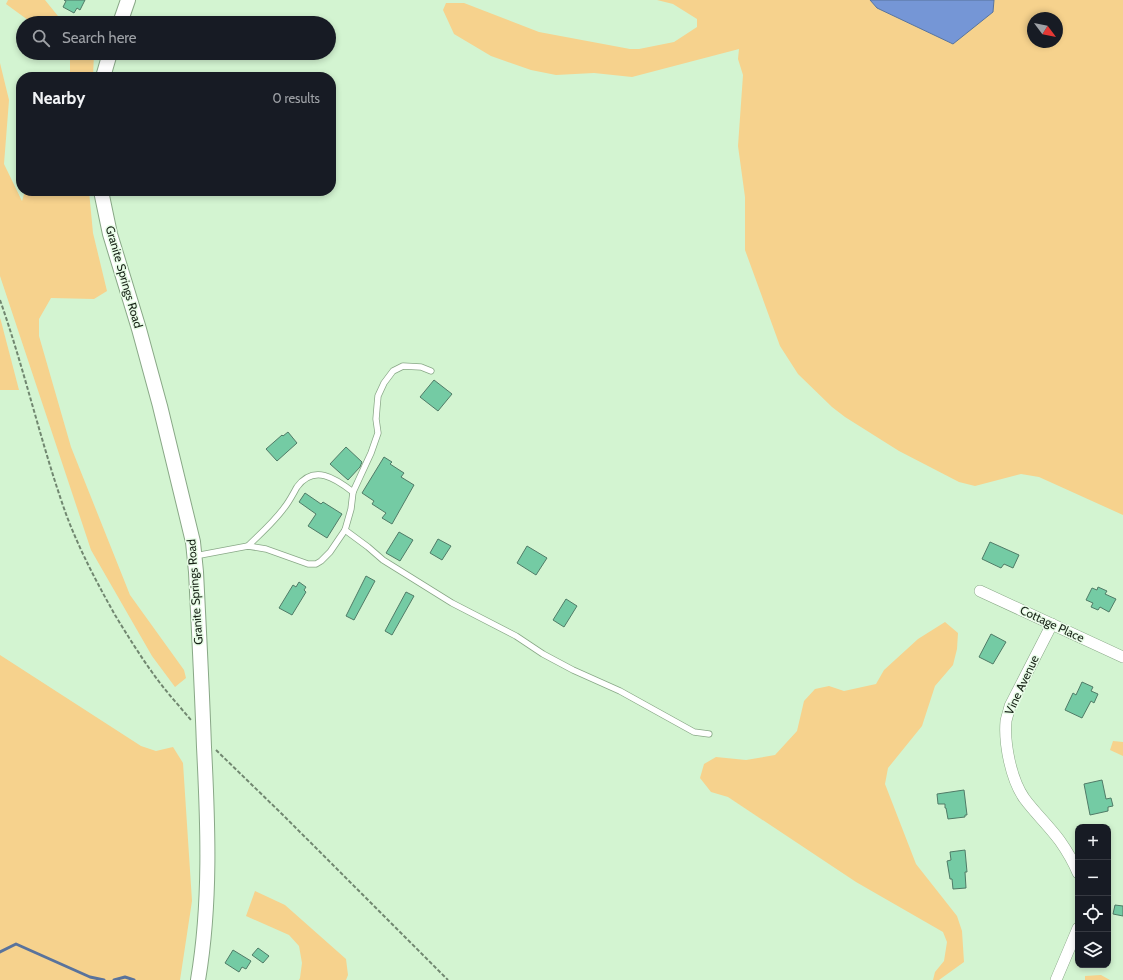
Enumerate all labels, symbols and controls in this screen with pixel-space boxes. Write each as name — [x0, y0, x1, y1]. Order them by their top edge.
north arrow — [1027, 12, 1063, 48]
search box — [16, 16, 336, 60]
icon: search — [30, 27, 52, 49]
text: Search here — [62, 29, 137, 47]
text: Nearby — [32, 88, 85, 108]
text: 0 results — [272, 90, 320, 106]
street label: Granite Springs Road — [103, 224, 146, 330]
street label: Granite Springs Road — [183, 539, 206, 645]
street label: Cottage Place — [1018, 602, 1087, 645]
street label: Vine Avenue — [1001, 653, 1042, 717]
map controls — [1075, 824, 1111, 968]
button: + — [1075, 824, 1111, 860]
button: − — [1075, 860, 1111, 896]
button: locate — [1075, 896, 1111, 932]
button: layers — [1075, 932, 1111, 968]

